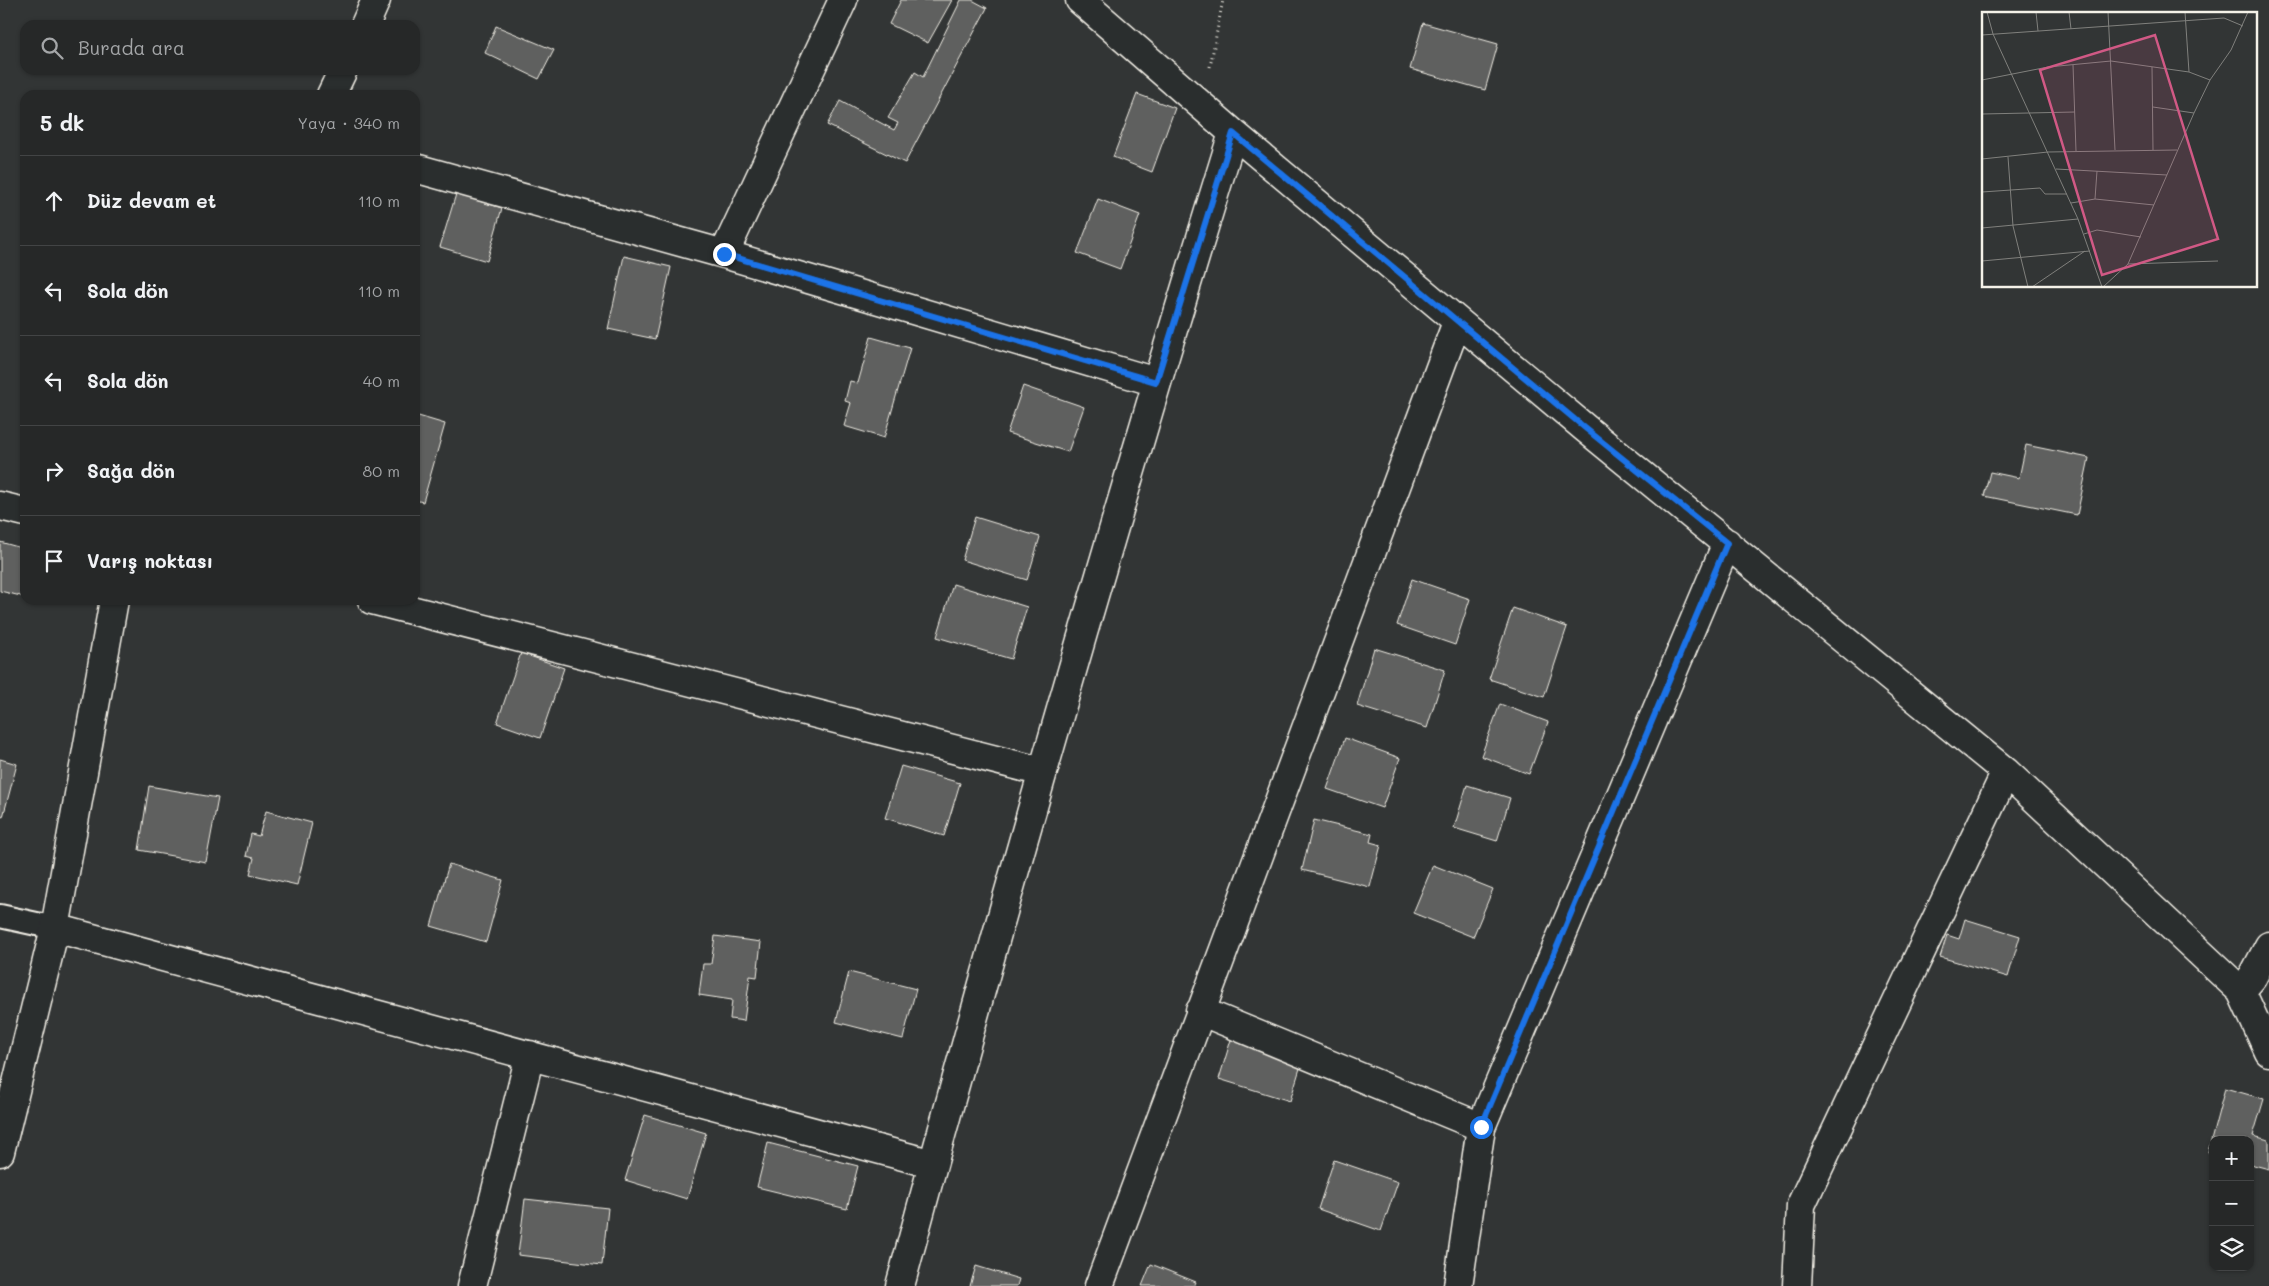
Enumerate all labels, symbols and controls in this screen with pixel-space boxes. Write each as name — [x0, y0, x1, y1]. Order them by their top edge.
inset map — [1982, 12, 2256, 288]
search box — [20, 20, 420, 75]
icon: search — [38, 34, 66, 62]
text: Burada ara — [78, 35, 185, 60]
text: 5 dk — [40, 109, 84, 136]
text: Yaya · 340 m — [298, 112, 400, 133]
icon: ahead — [40, 187, 68, 215]
text: Düz devam et — [87, 188, 216, 213]
text: 110 m — [358, 190, 400, 211]
route end — [713, 243, 736, 266]
icon: left — [40, 277, 68, 305]
text: Sola dön — [87, 278, 169, 303]
text: 110 m — [358, 280, 400, 301]
icon: left — [40, 367, 68, 395]
text: Sola dön — [87, 368, 169, 393]
text: 40 m — [363, 370, 400, 391]
icon: right — [40, 457, 68, 485]
text: Sağa dön — [87, 458, 175, 483]
text: 80 m — [363, 460, 400, 481]
icon: arrive — [40, 547, 68, 575]
text: Varış noktası — [87, 548, 213, 573]
route start — [1470, 1116, 1493, 1139]
map controls — [2209, 1136, 2254, 1271]
button: + — [2209, 1136, 2254, 1181]
button: − — [2209, 1181, 2254, 1226]
button: layers — [2209, 1226, 2254, 1271]

